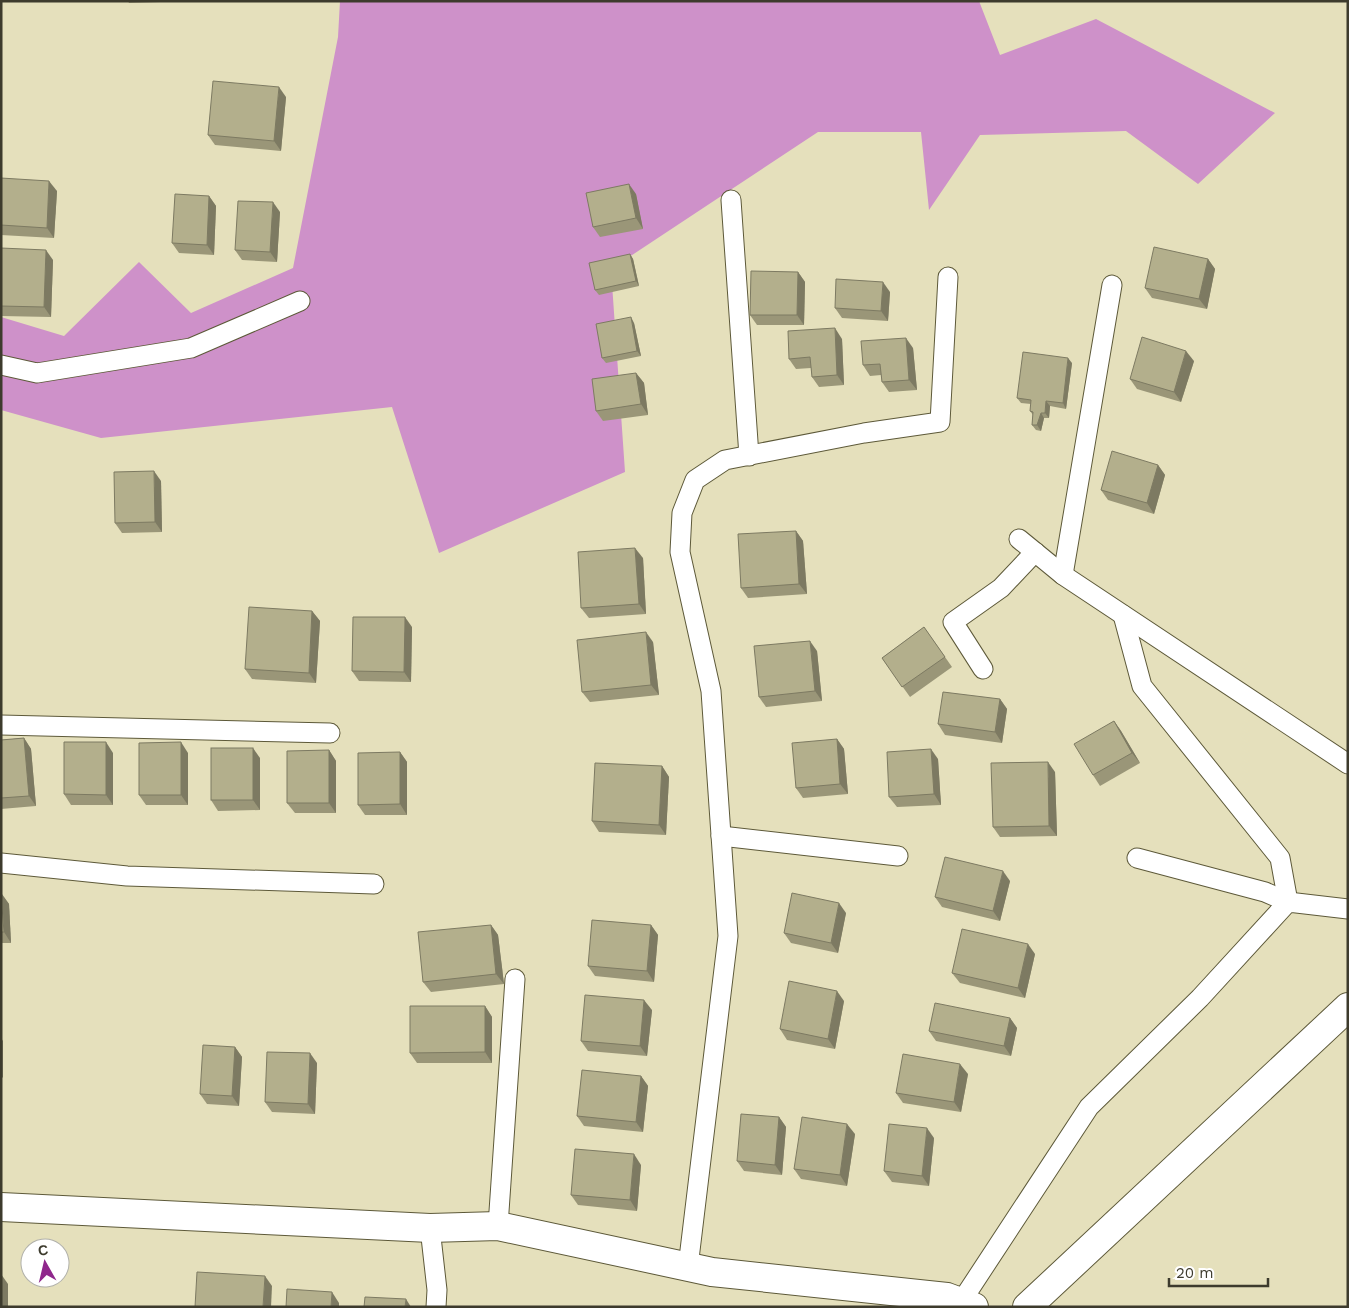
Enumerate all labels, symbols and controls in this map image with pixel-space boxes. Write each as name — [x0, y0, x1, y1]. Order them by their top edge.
north arrow — [20, 1238, 70, 1288]
text: С — [37, 1241, 49, 1259]
scale bar — [1169, 1256, 1268, 1288]
text: 20 m — [1176, 1264, 1214, 1282]

